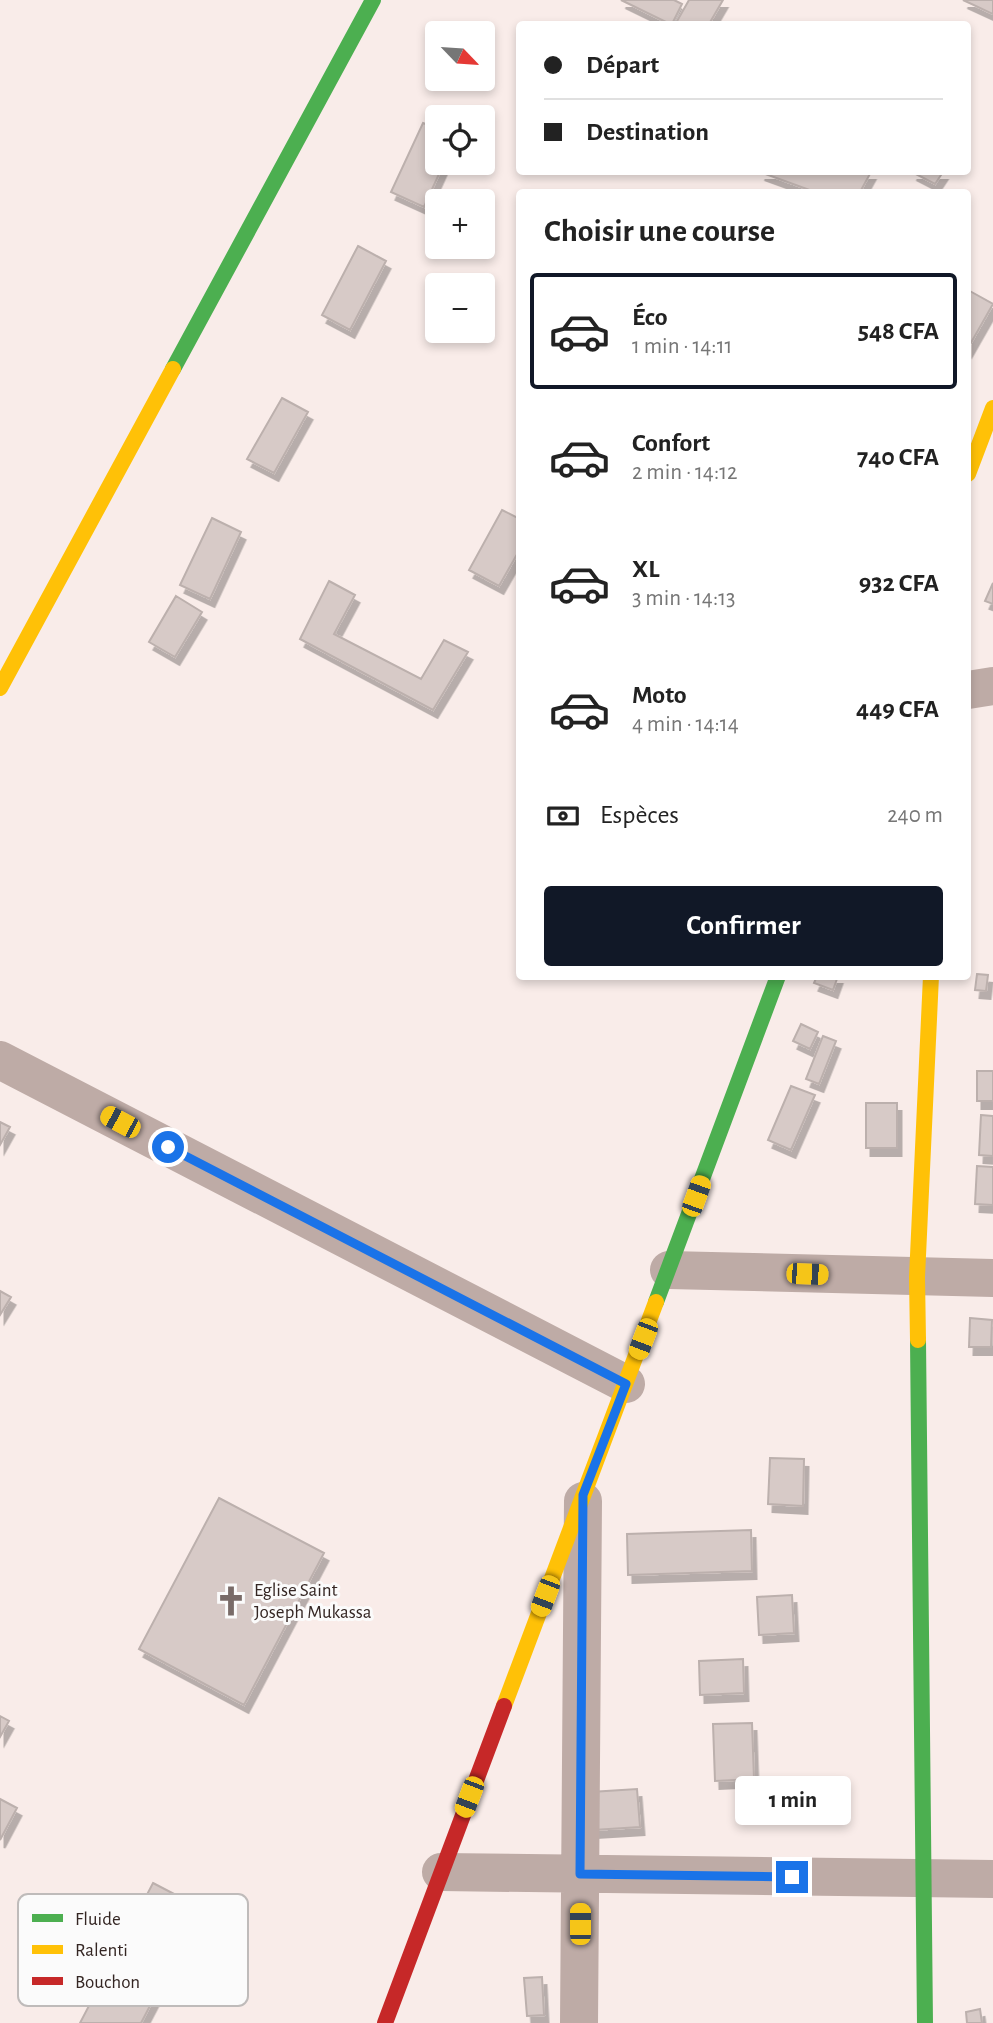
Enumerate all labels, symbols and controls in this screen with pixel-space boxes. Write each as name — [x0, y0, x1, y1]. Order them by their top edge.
north arrow — [425, 21, 495, 91]
map controls — [425, 21, 495, 343]
text: Départ — [586, 52, 659, 78]
button: locate — [425, 105, 495, 175]
text: Destination — [586, 119, 709, 145]
button: + — [425, 189, 495, 259]
text: Choisir une course — [544, 215, 775, 247]
button: − — [425, 273, 495, 343]
icon: car — [548, 300, 611, 363]
text: Éco — [632, 304, 668, 330]
text: 548 CFA — [858, 318, 939, 344]
text: 1 min · 14:11 — [632, 335, 732, 358]
icon: car — [548, 426, 611, 489]
text: Confort — [632, 430, 710, 456]
text: 740 CFA — [857, 444, 939, 470]
text: 2 min · 14:12 — [632, 461, 738, 484]
icon: car — [548, 552, 611, 615]
text: XL — [632, 556, 659, 582]
text: 932 CFA — [859, 570, 939, 596]
text: 3 min · 14:13 — [632, 587, 736, 610]
icon: car — [548, 678, 611, 741]
text: Moto — [632, 682, 687, 708]
text: 449 CFA — [856, 696, 939, 722]
text: 4 min · 14:14 — [632, 713, 739, 736]
icon: cash — [544, 797, 582, 835]
text: Espèces — [600, 802, 679, 828]
text: 240 m — [887, 804, 943, 827]
button: Confirmer — [544, 886, 943, 966]
car — [97, 1103, 144, 1141]
route start — [152, 1131, 184, 1163]
car — [679, 1173, 714, 1219]
car — [786, 1263, 829, 1285]
car — [626, 1316, 661, 1362]
car — [528, 1573, 563, 1619]
place label: Eglise Saint Joseph Mukassa — [254, 1581, 372, 1622]
church icon: Eglise Saint Joseph Mukassa — [214, 1584, 248, 1618]
car — [452, 1774, 487, 1820]
callout: 1 min — [734, 1776, 850, 1825]
text: 1 min — [769, 1789, 817, 1812]
route end — [776, 1861, 808, 1893]
legend — [18, 1894, 248, 2006]
car — [570, 1903, 591, 1945]
text: Fluide — [75, 1910, 121, 1929]
text: Ralenti — [75, 1941, 128, 1960]
text: Bouchon — [75, 1973, 140, 1992]

